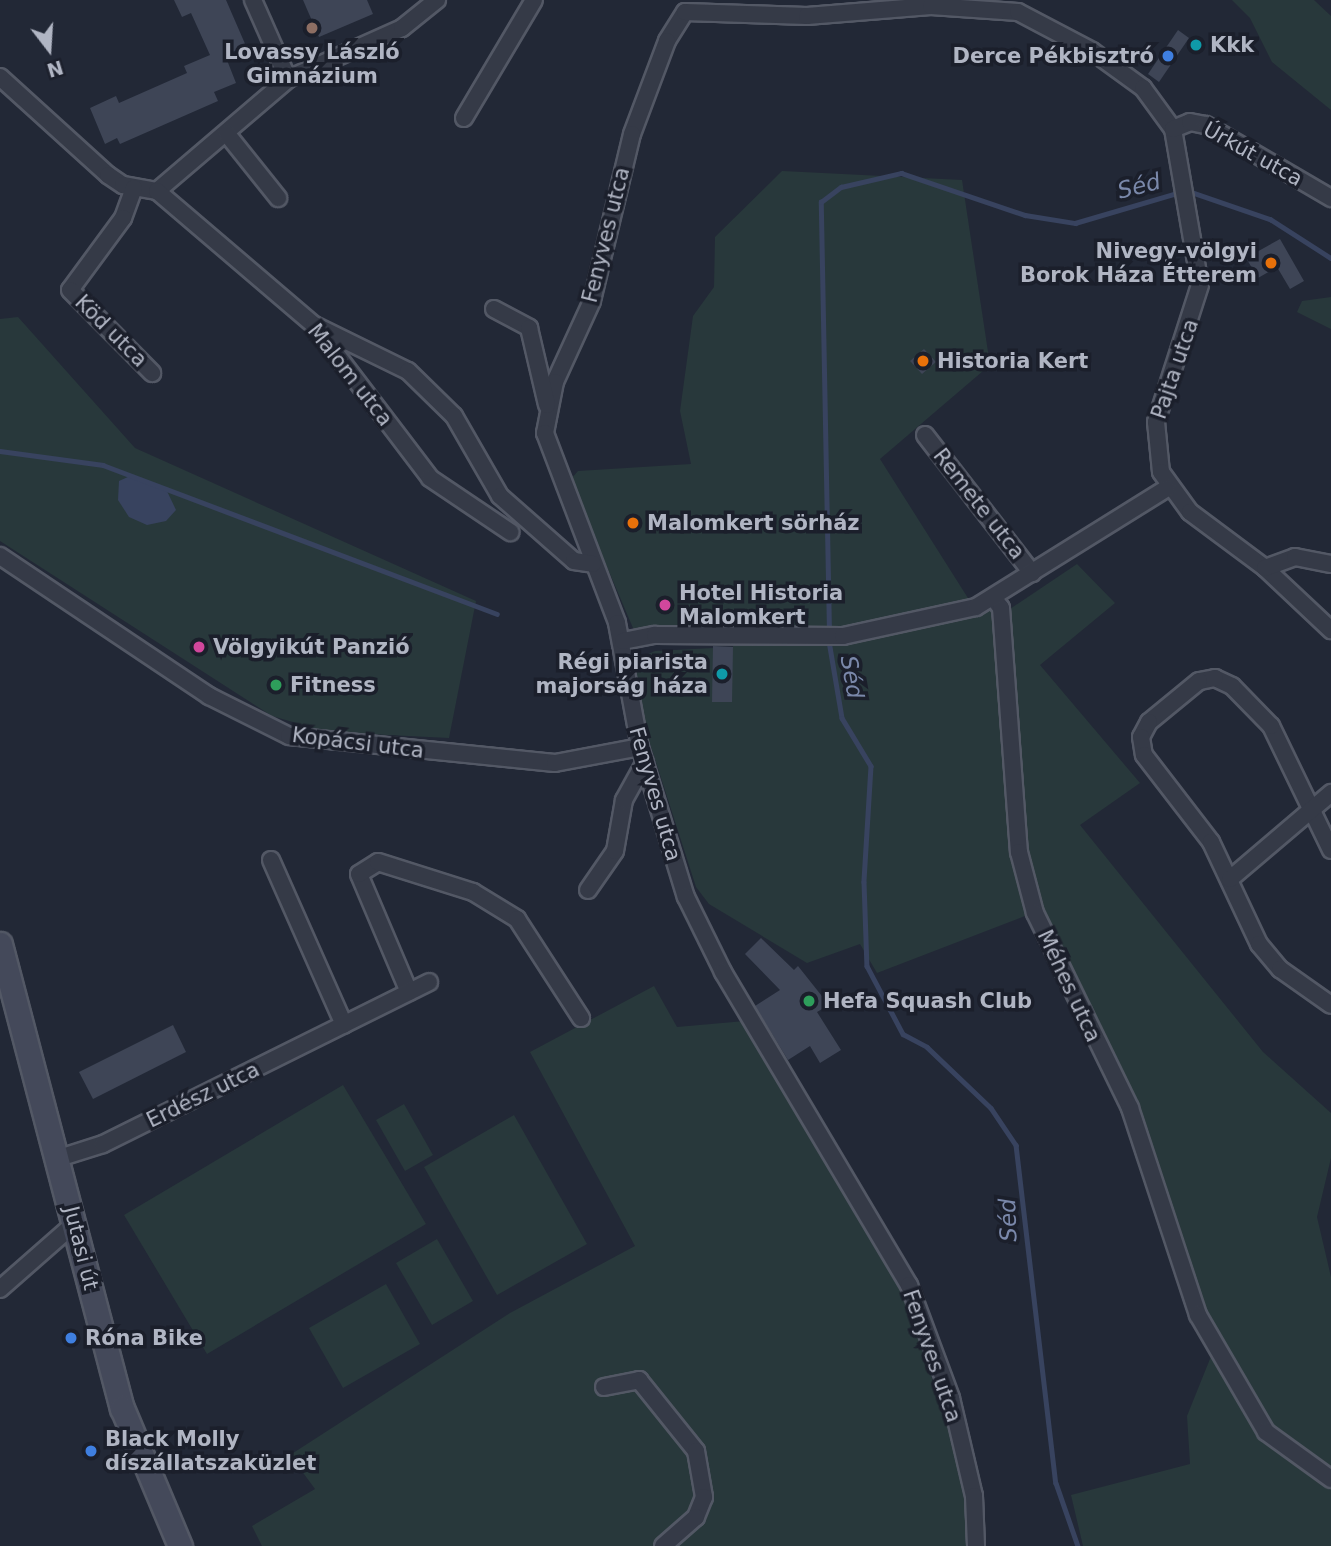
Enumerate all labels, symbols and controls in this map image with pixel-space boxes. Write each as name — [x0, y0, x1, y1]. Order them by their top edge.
north arrow — [14, 14, 84, 84]
marker: Lovassy László Gimnázium — [304, 20, 320, 36]
place label: Kkk — [1210, 32, 1254, 58]
marker: Kkk — [1188, 37, 1204, 53]
place label: Lovassy László Gimnázium — [224, 39, 400, 89]
place label: Derce Pékbisztró — [953, 43, 1154, 69]
marker: Derce Pékbisztró — [1160, 48, 1176, 64]
text: N — [44, 56, 66, 82]
street label: Úrkút utca — [1199, 116, 1307, 192]
street label: Fenyves utca — [577, 165, 635, 305]
water label: Séd — [1115, 167, 1163, 205]
place label: Nivegy-völgyi Borok Háza Étterem — [1020, 238, 1257, 288]
marker: Nivegy-völgyi Borok Háza Étterem — [1263, 255, 1279, 271]
street label: Köd utca — [70, 290, 152, 372]
street label: Pajta utca — [1146, 316, 1204, 422]
street label: Malom utca — [302, 319, 398, 431]
place label: Historia Kert — [937, 348, 1088, 374]
marker: Historia Kert — [915, 353, 931, 369]
street label: Remete utca — [928, 444, 1030, 564]
place label: Malomkert sörház — [647, 510, 860, 536]
marker: Malomkert sörház — [625, 515, 641, 531]
place label: Hotel Historia Malomkert — [679, 580, 843, 630]
marker: Hotel Historia Malomkert — [657, 597, 673, 613]
place label: Völgyikút Panzió — [213, 634, 410, 660]
marker: Völgyikút Panzió — [191, 639, 207, 655]
place label: Régi piarista majorság háza — [535, 649, 708, 699]
water label: Séd — [835, 653, 869, 701]
marker: Régi piarista majorság háza — [714, 666, 730, 682]
place label: Fitness — [290, 672, 376, 698]
marker: Fitness — [268, 677, 284, 693]
street label: Kopácsi utca — [291, 722, 425, 764]
street label: Fenyves utca — [624, 724, 686, 864]
street label: Méhes utca — [1032, 926, 1106, 1046]
place label: Hefa Squash Club — [823, 988, 1032, 1014]
marker: Hefa Squash Club — [801, 993, 817, 1009]
street label: Erdész utca — [142, 1057, 264, 1133]
water label: Séd — [993, 1198, 1023, 1242]
street label: Jutasi út — [58, 1203, 104, 1293]
street label: Fenyves utca — [898, 1286, 966, 1426]
place label: Róna Bike — [85, 1325, 203, 1351]
marker: Róna Bike — [63, 1330, 79, 1346]
place label: Black Molly díszállatszaküzlet — [105, 1426, 316, 1476]
marker: Black Molly díszállatszaküzlet — [83, 1443, 99, 1459]

